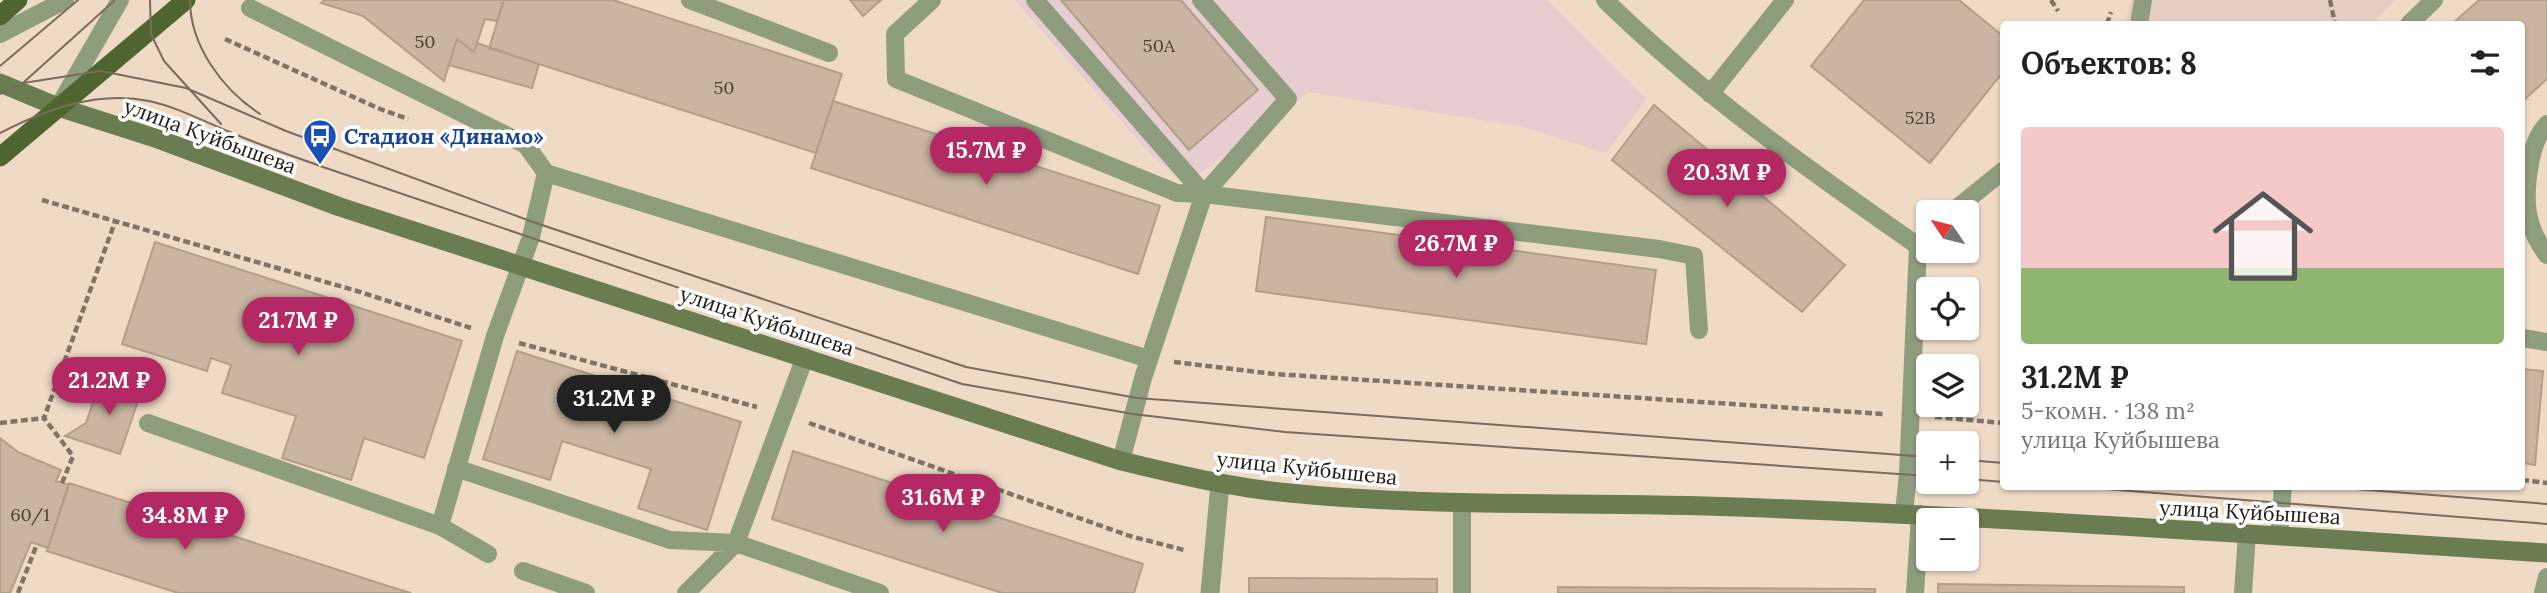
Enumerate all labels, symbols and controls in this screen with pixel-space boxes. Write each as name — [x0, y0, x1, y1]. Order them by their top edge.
house number: 50 — [415, 30, 436, 53]
house number: 50А — [1143, 34, 1176, 57]
text: Объектов: 8 — [2021, 44, 2197, 82]
icon: filters — [2466, 44, 2504, 82]
house number: 50 — [714, 76, 735, 99]
street label: улица Куйбышева — [120, 92, 300, 180]
house number: 52В — [1905, 106, 1935, 129]
bus stop icon: Стадион «Динамо» — [301, 117, 339, 166]
place label: Стадион «Динамо» — [344, 123, 544, 150]
pin: 15.7M ₽ — [921, 128, 1051, 187]
text: 15.7M ₽ — [946, 135, 1026, 164]
pin: 20.3M ₽ — [1662, 150, 1792, 209]
text: 20.3M ₽ — [1683, 157, 1771, 186]
icon: home — [2200, 173, 2326, 299]
north arrow — [1916, 200, 1979, 262]
map controls — [1916, 200, 1979, 571]
pin: 26.7M ₽ — [1391, 220, 1521, 280]
text: 26.7M ₽ — [1414, 228, 1498, 257]
button: locate — [1916, 277, 1979, 340]
street label: улица Куйбышева — [676, 280, 858, 362]
pin: 21.7M ₽ — [233, 298, 363, 357]
text: 21.7M ₽ — [258, 305, 338, 334]
button: layers — [1916, 354, 1979, 417]
pin: 21.2M ₽ — [44, 358, 174, 417]
text: 31.2M ₽ — [2021, 358, 2129, 396]
text: 21.2M ₽ — [68, 365, 150, 394]
pin: 31.2M ₽ — [549, 376, 679, 435]
text: 31.2M ₽ — [573, 383, 655, 412]
text: 5-комн. · 138 m² — [2021, 396, 2195, 425]
text: улица Куйбышева — [2021, 425, 2220, 454]
button: + — [1916, 431, 1979, 494]
street label: улица Куйбышева — [1215, 445, 1399, 491]
pin: 31.6M ₽ — [878, 475, 1008, 534]
text: 31.6M ₽ — [901, 482, 985, 511]
pin: 34.8M ₽ — [120, 492, 250, 552]
street label: улица Куйбышева — [2159, 494, 2342, 530]
text: 34.8M ₽ — [142, 500, 228, 529]
house number: 60/1 — [10, 503, 50, 526]
button: − — [1916, 508, 1979, 571]

